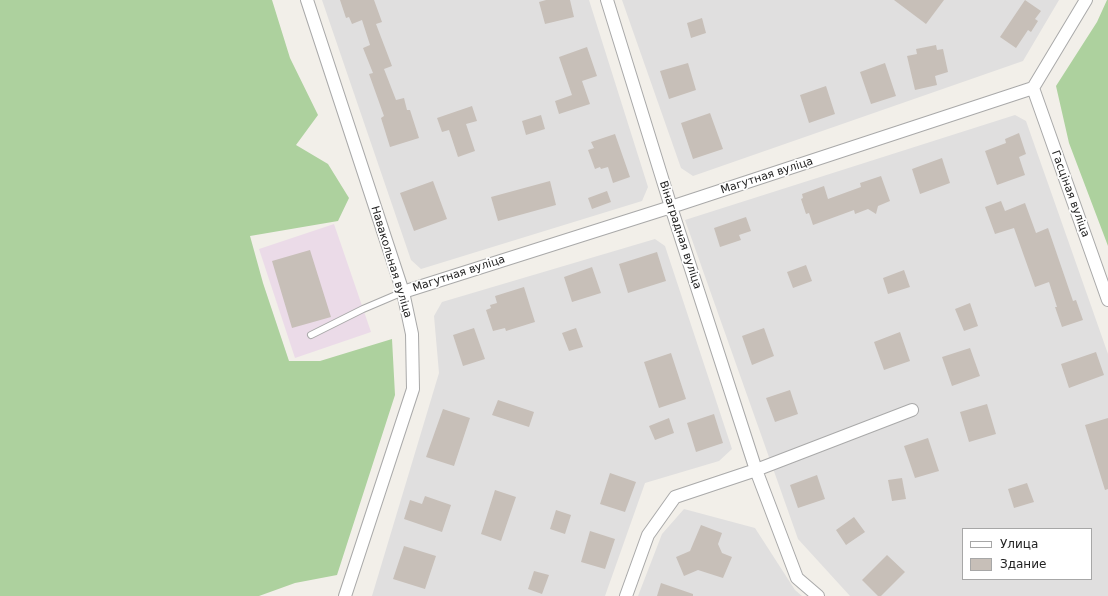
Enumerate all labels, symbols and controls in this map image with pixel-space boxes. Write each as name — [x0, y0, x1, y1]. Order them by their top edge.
street label: Гасціная вуліца — [1048, 149, 1092, 239]
street label: Магутная вуліца — [719, 155, 815, 197]
street label: Вінаградная вуліца — [656, 179, 704, 291]
street label: Навакольная вуліца — [368, 204, 414, 320]
street label: Магутная вуліца — [411, 253, 507, 295]
legend — [962, 528, 1092, 580]
text: Улица — [1000, 537, 1038, 551]
text: Здание — [1000, 557, 1046, 571]

